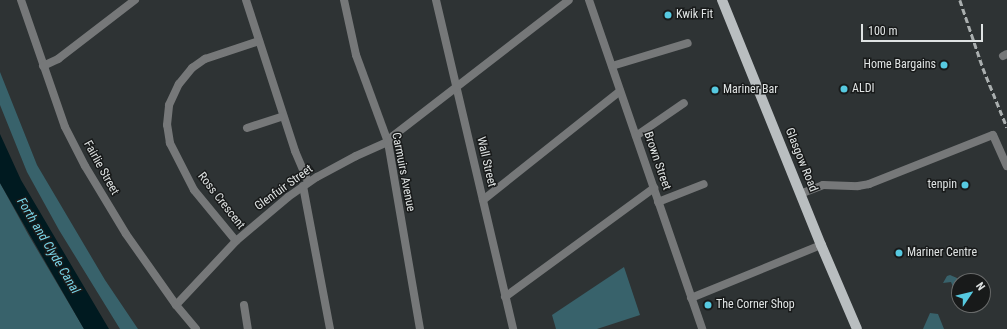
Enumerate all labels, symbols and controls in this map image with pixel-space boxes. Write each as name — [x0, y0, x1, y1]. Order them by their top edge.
place label: Kwik Fit — [676, 8, 713, 22]
marker: Kwik Fit — [663, 10, 673, 20]
scale bar — [863, 16, 985, 42]
text: 100 m — [868, 24, 898, 38]
place label: Home Bargains — [864, 58, 936, 72]
marker: Home Bargains — [939, 60, 949, 70]
place label: ALDI — [852, 82, 874, 96]
place label: Mariner Bar — [723, 83, 778, 97]
marker: ALDI — [839, 84, 849, 94]
marker: Mariner Bar — [710, 85, 720, 95]
street label: Glasgow Road — [782, 126, 820, 194]
street label: Brown Street — [640, 130, 674, 192]
street label: Carmuirs Avenue — [388, 131, 418, 213]
street label: Wall Street — [473, 135, 499, 189]
street label: Fairlie Street — [80, 138, 122, 198]
street label: Glenfuir Street — [252, 162, 316, 214]
street label: Ross Crescent — [194, 170, 248, 232]
place label: tenpin — [928, 178, 957, 192]
marker: tenpin — [960, 180, 970, 190]
water label: Forth and Clyde Canal — [13, 195, 83, 297]
place label: Mariner Centre — [907, 246, 977, 260]
marker: Mariner Centre — [894, 248, 904, 258]
north arrow — [951, 273, 991, 313]
text: N — [973, 280, 988, 293]
place label: The Corner Shop — [716, 298, 795, 312]
marker: The Corner Shop — [703, 300, 713, 310]

